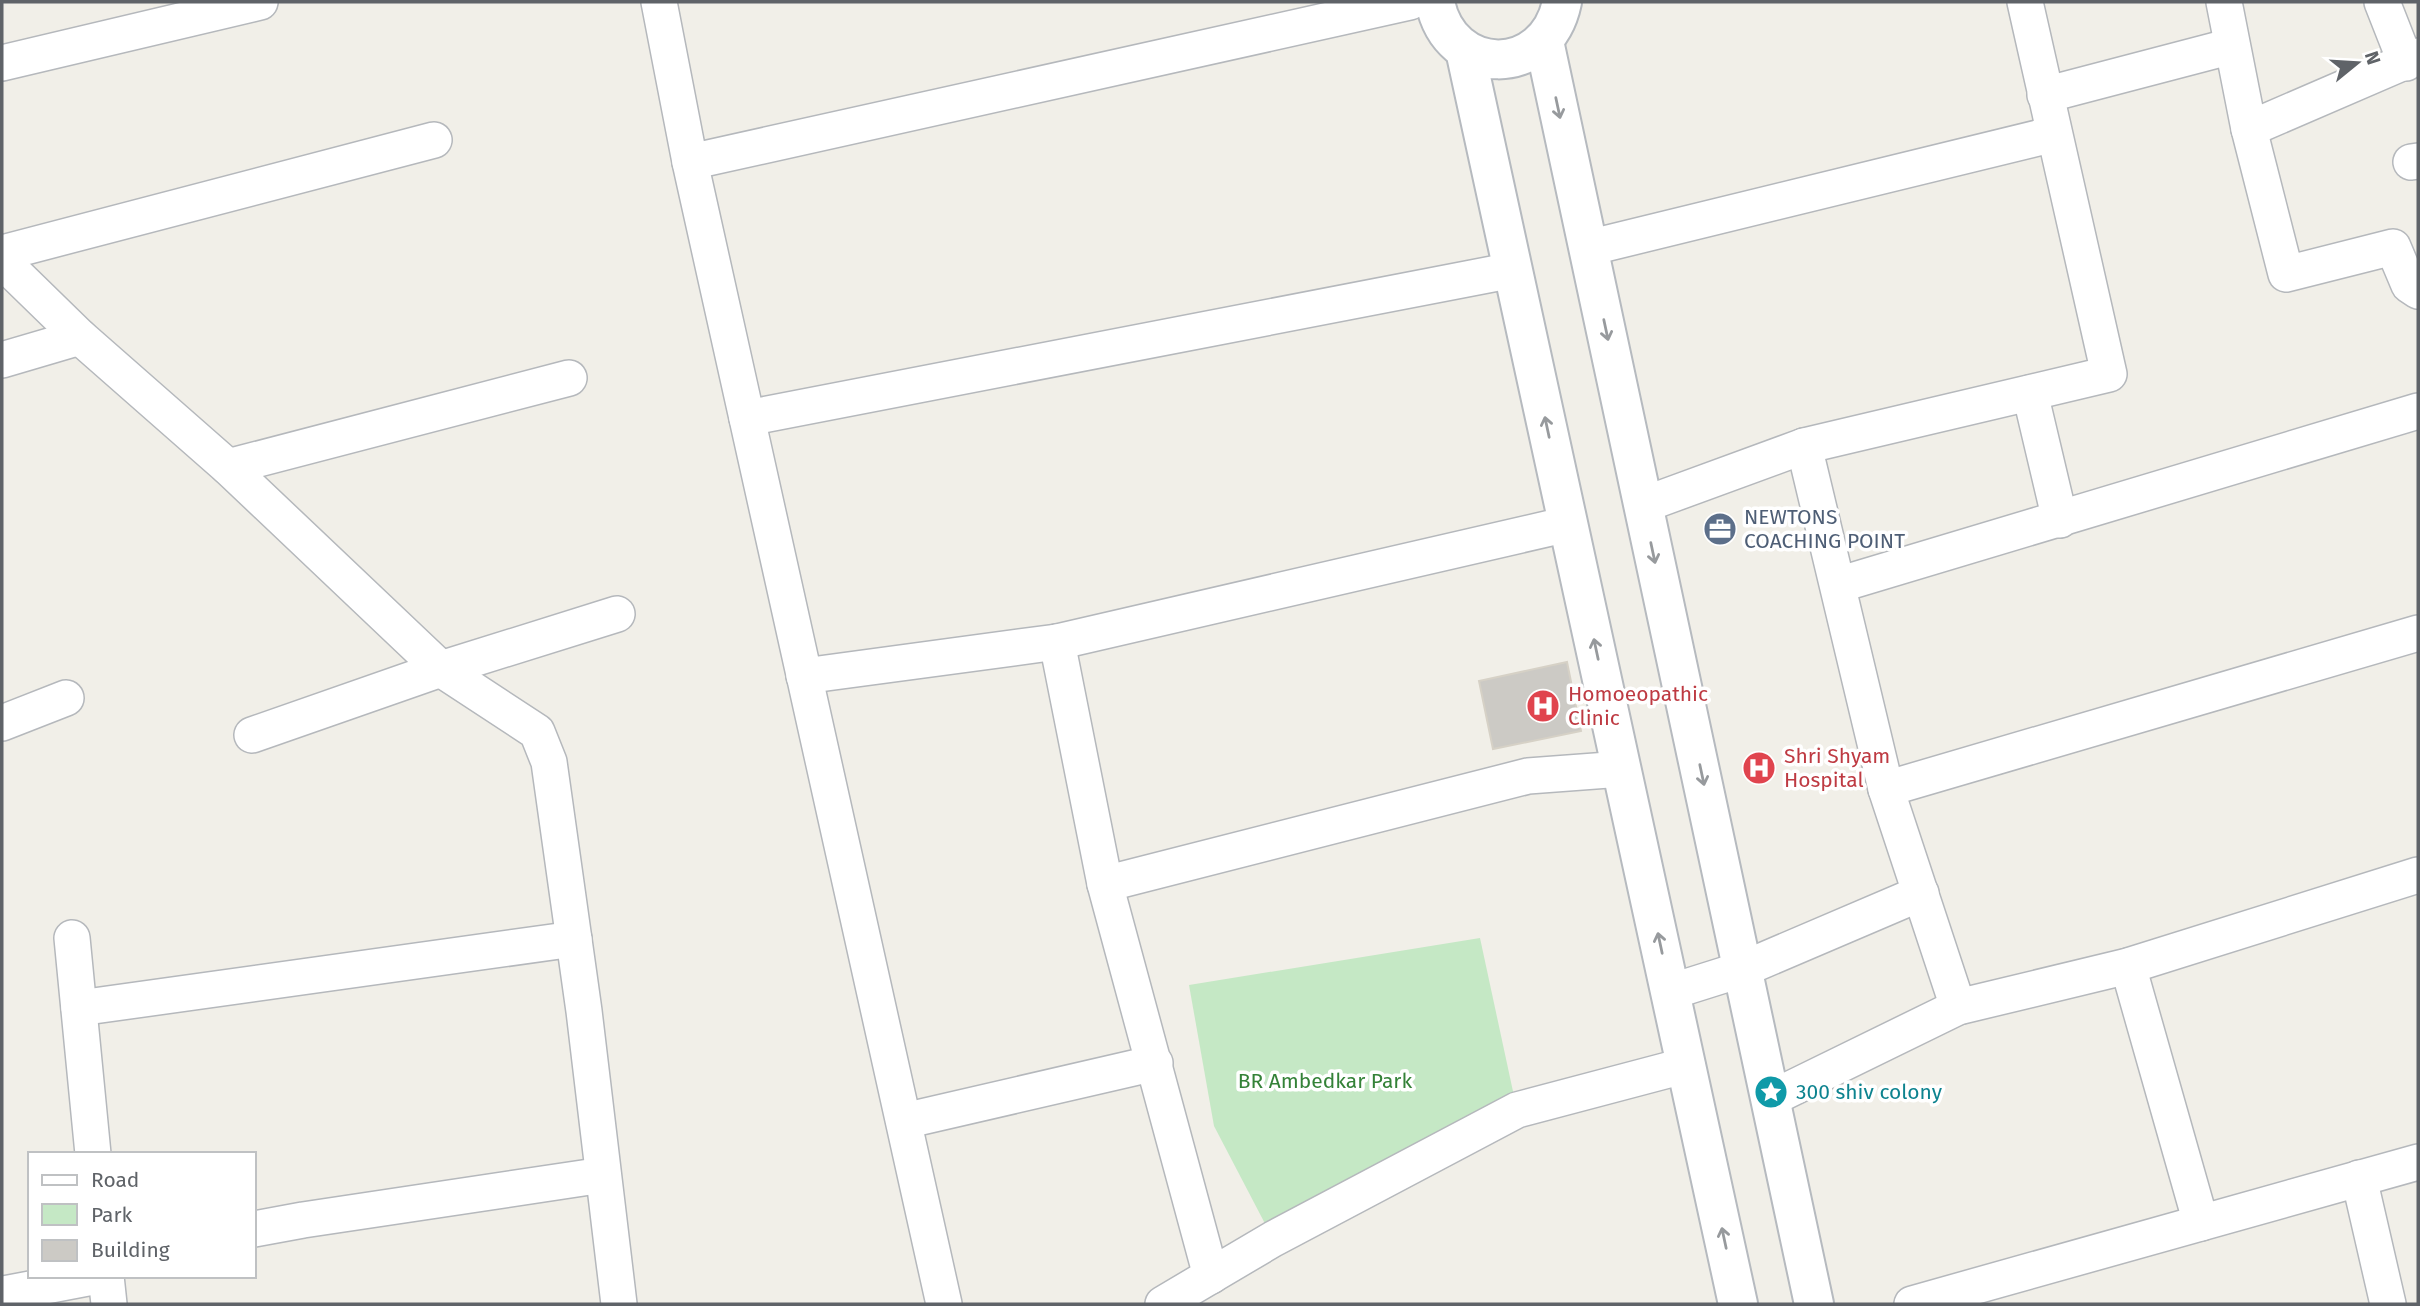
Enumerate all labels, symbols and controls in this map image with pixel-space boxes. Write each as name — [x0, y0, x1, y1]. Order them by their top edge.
north arrow — [2322, 28, 2392, 98]
text: N — [2360, 48, 2386, 67]
one-way arrow — [1552, 96, 1565, 119]
one-way arrow — [1599, 318, 1613, 341]
one-way arrow — [1540, 416, 1553, 439]
place label: NEWTONS COACHING POINT — [1744, 504, 1905, 554]
office icon: NEWTONS COACHING POINT — [1701, 510, 1739, 548]
one-way arrow — [1647, 541, 1661, 564]
one-way arrow — [1588, 638, 1602, 661]
place label: Homoeopathic Clinic — [1568, 681, 1708, 731]
hospital icon: Homoeopathic Clinic — [1524, 687, 1562, 725]
place label: Shri Shyam Hospital — [1784, 743, 1890, 793]
hospital icon: Shri Shyam Hospital — [1740, 749, 1778, 787]
one-way arrow — [1695, 763, 1709, 786]
one-way arrow — [1652, 933, 1665, 955]
park label: BR Ambedkar Park — [1238, 1068, 1412, 1094]
place icon: 300 shiv colony — [1752, 1073, 1790, 1111]
place label: 300 shiv colony — [1796, 1079, 1943, 1105]
legend — [28, 1152, 256, 1278]
text: Road — [91, 1167, 139, 1193]
text: Park — [91, 1202, 133, 1228]
one-way arrow — [1716, 1227, 1730, 1250]
text: Building — [91, 1237, 170, 1263]

